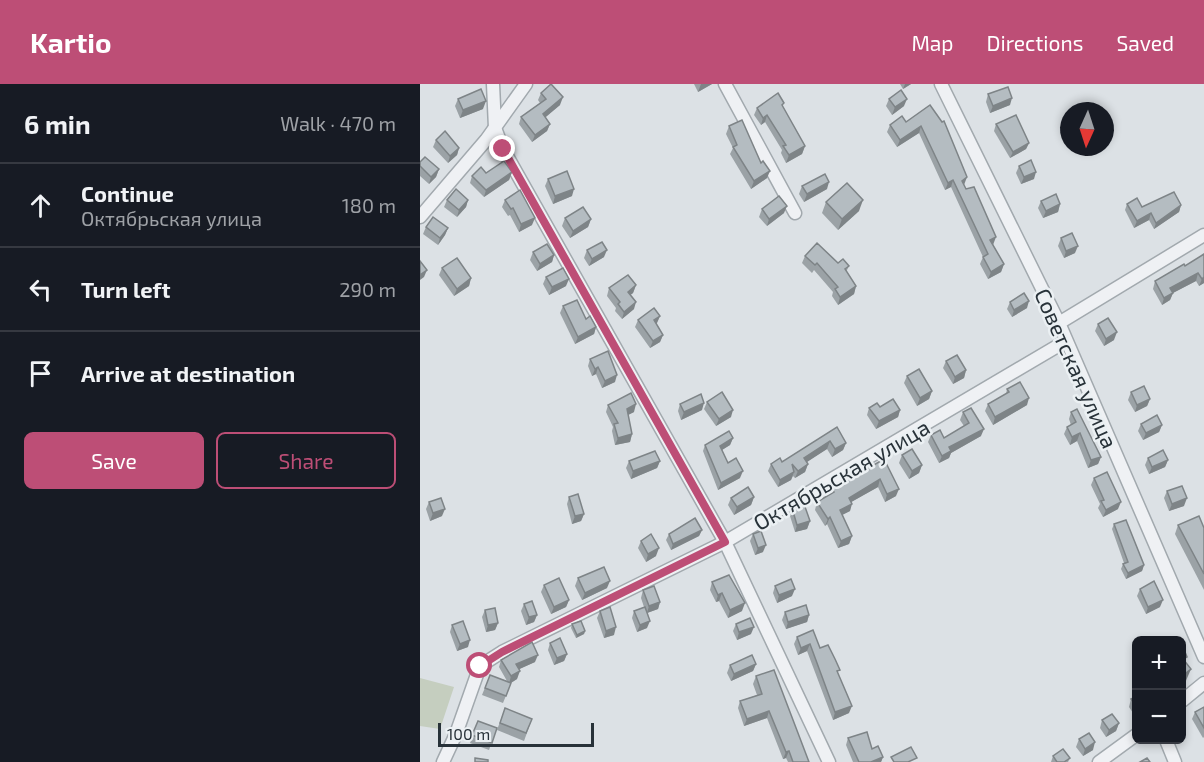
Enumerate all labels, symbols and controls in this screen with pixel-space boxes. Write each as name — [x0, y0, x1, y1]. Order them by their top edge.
text: Kartio — [30, 25, 111, 59]
text: Map — [911, 30, 954, 55]
text: Directions — [987, 30, 1083, 55]
text: Saved — [1116, 30, 1174, 55]
north arrow — [1060, 102, 1114, 156]
text: 6 min — [24, 108, 91, 139]
text: Walk · 470 m — [280, 111, 396, 135]
route end — [489, 135, 515, 161]
text: Continue — [81, 180, 174, 206]
icon: ahead — [24, 189, 57, 222]
text: 180 m — [342, 193, 396, 217]
text: Октябрьская улица — [81, 206, 262, 230]
icon: left — [24, 273, 57, 306]
text: Turn left — [81, 276, 170, 302]
text: 290 m — [339, 277, 396, 301]
street label: Советская улица — [1029, 284, 1124, 452]
icon: arrive — [24, 357, 57, 390]
text: Arrive at destination — [81, 360, 295, 386]
street label: Октябрьская улица — [748, 413, 934, 536]
button: Save — [24, 432, 204, 489]
button: Share — [216, 432, 396, 489]
map controls — [1132, 636, 1186, 744]
button: + — [1132, 636, 1186, 690]
route start — [466, 652, 492, 678]
button: − — [1132, 690, 1186, 744]
scale bar — [438, 720, 594, 748]
text: 100 m — [447, 724, 490, 743]

